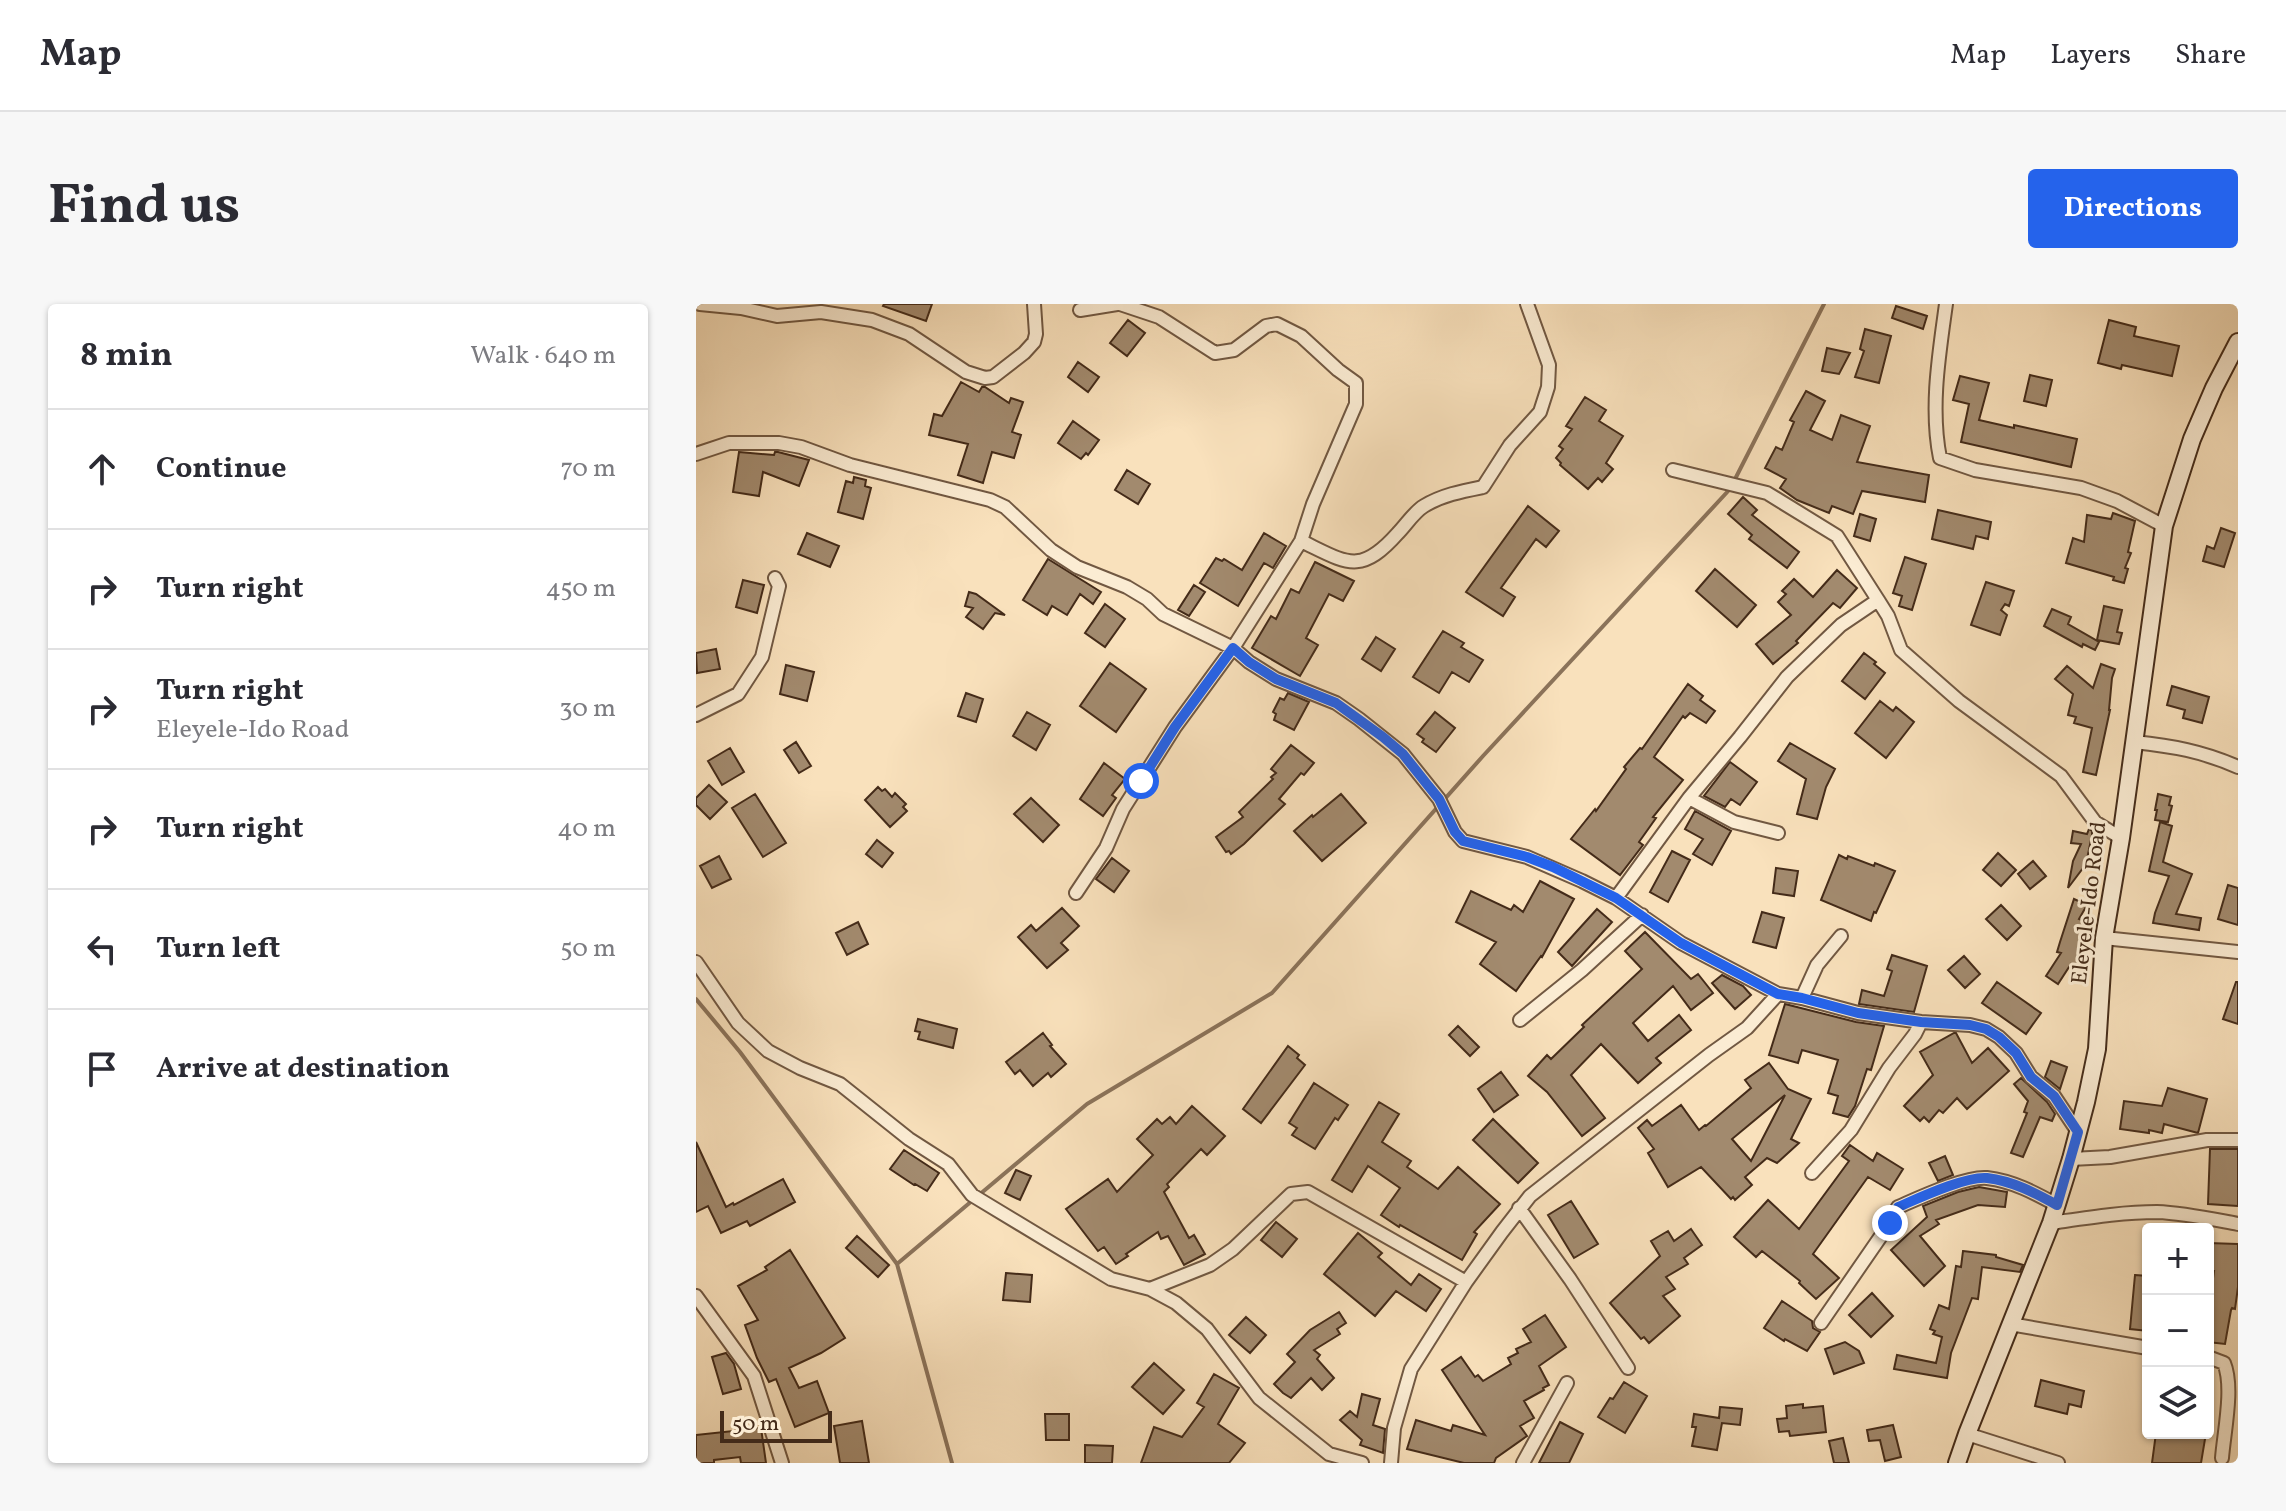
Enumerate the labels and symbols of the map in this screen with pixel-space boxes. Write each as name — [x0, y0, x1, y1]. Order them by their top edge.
route start — [1123, 763, 1159, 799]
street label: Eleyele-Ido Road — [2065, 820, 2115, 986]
route end — [1872, 1205, 1908, 1241]
scale bar — [720, 1407, 832, 1443]

